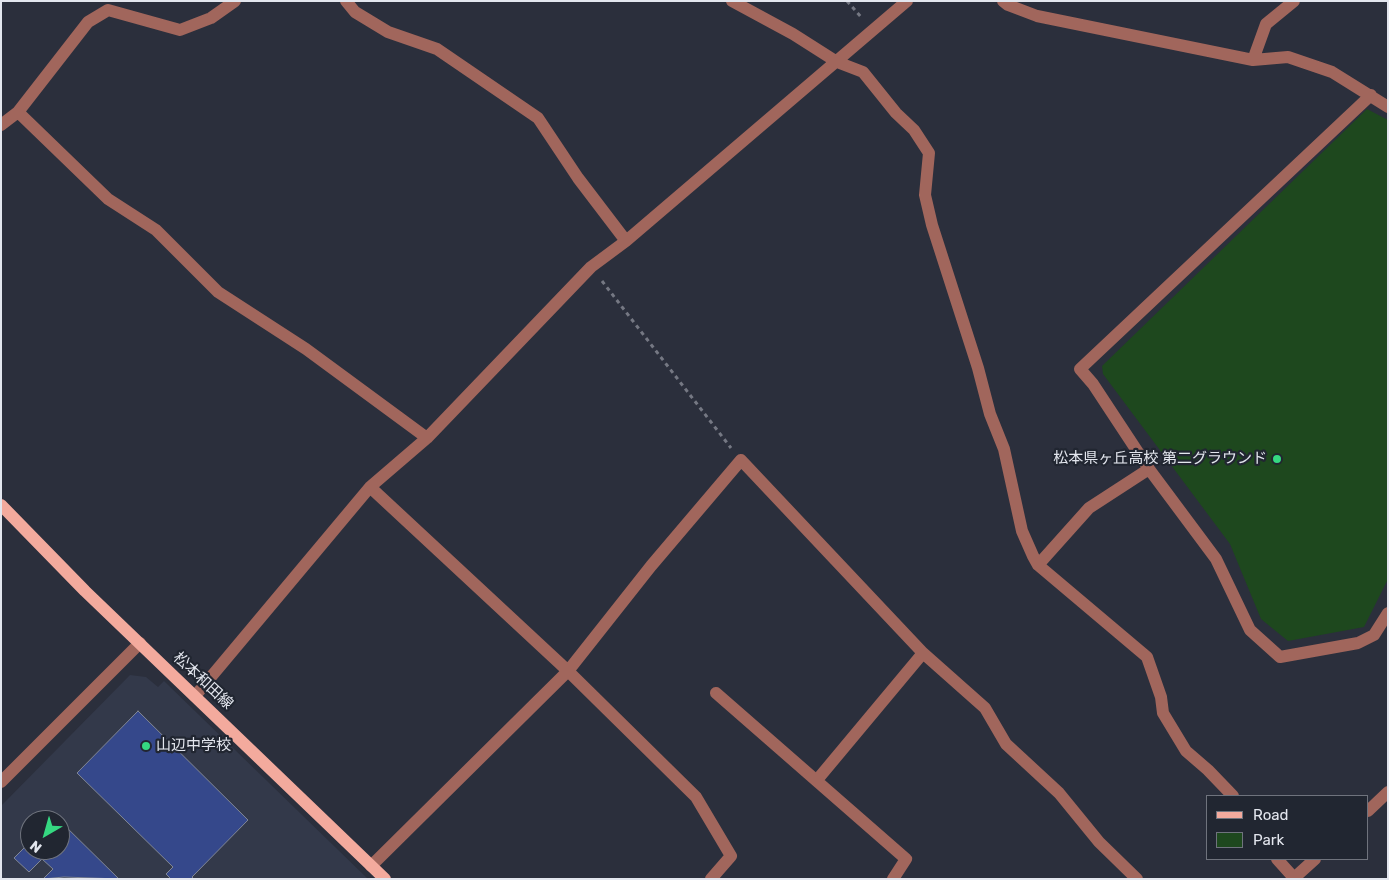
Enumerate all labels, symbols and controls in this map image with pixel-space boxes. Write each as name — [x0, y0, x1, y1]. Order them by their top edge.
place label: 松本県ヶ丘高校 第二グラウンド — [1053, 450, 1267, 468]
marker: 松本県ヶ丘高校 第二グラウンド — [1271, 453, 1283, 465]
street label: 松本和田線 — [169, 649, 237, 713]
place label: 山辺中学校 — [156, 737, 231, 755]
marker: 山辺中学校 — [140, 740, 152, 752]
legend — [1206, 795, 1369, 860]
text: Road — [1253, 806, 1289, 824]
north arrow — [20, 810, 70, 860]
text: Park — [1253, 831, 1284, 849]
text: N — [27, 837, 45, 856]

